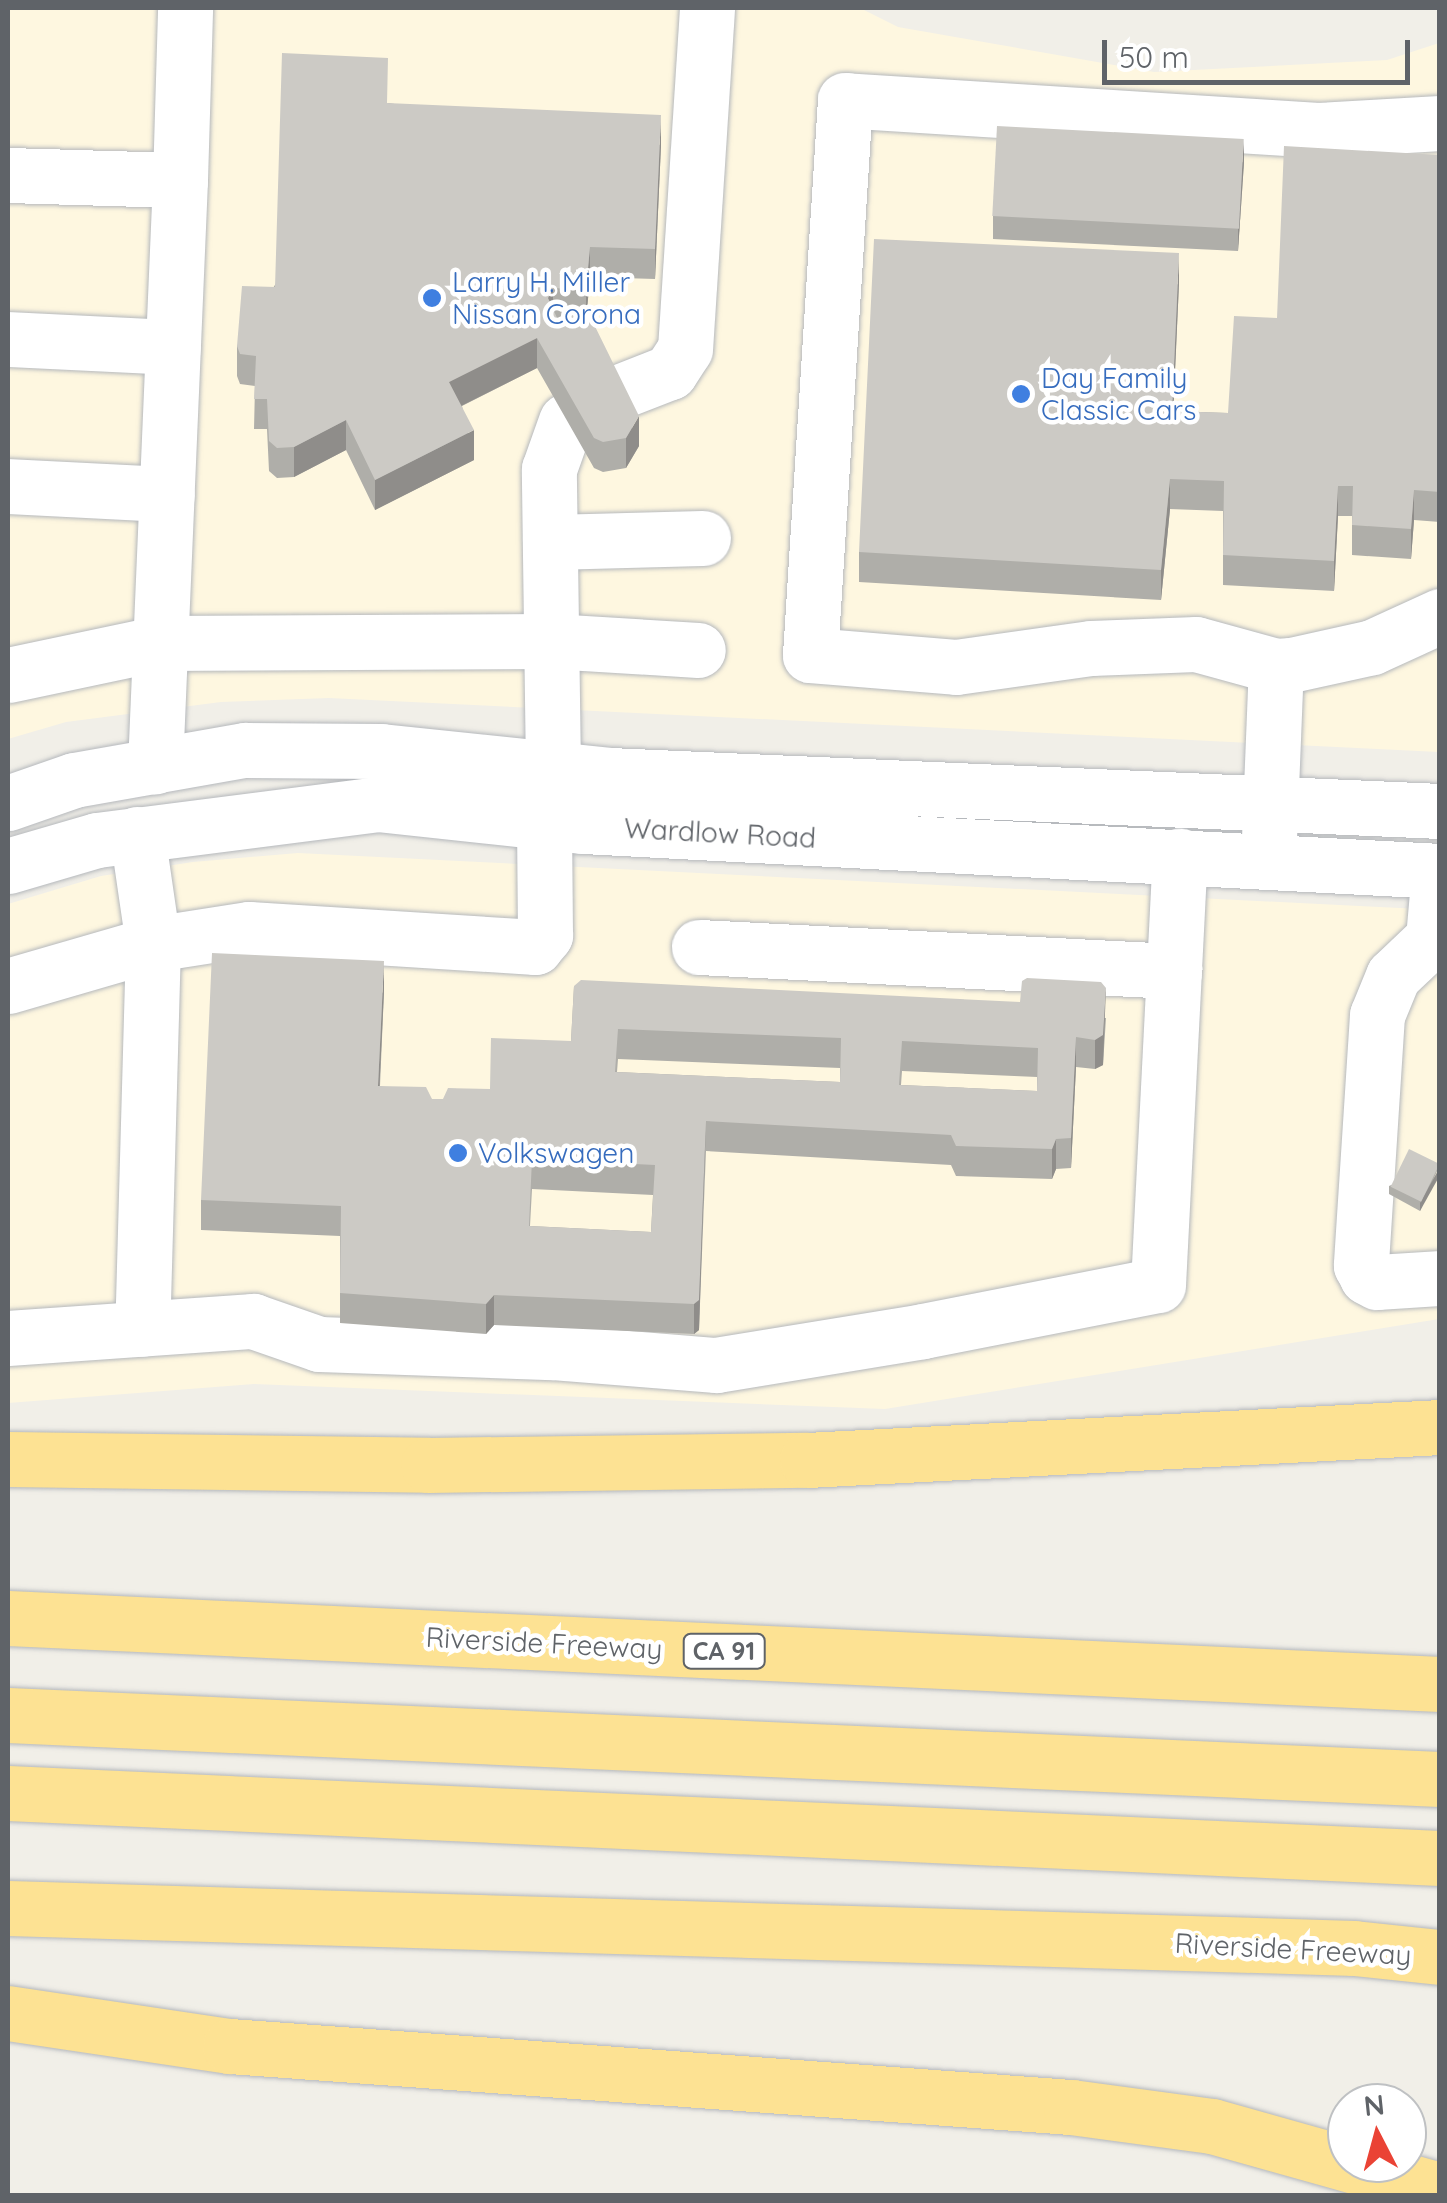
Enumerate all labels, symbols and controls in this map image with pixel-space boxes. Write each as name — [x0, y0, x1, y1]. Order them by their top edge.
scale bar — [1107, 20, 1414, 82]
text: 50 m — [1119, 38, 1189, 76]
place label: Larry H. Miller Nissan Corona — [452, 265, 641, 331]
marker: Larry H. Miller Nissan Corona — [421, 287, 443, 309]
place label: Day Family Classic Cars — [1041, 361, 1196, 427]
marker: Day Family Classic Cars — [1010, 383, 1032, 405]
street label: Wardlow Road — [623, 811, 817, 855]
place label: Volkswagen — [478, 1136, 634, 1170]
marker: Volkswagen — [447, 1142, 469, 1164]
street label: Riverside Freeway — [425, 1620, 663, 1666]
road number: CA 91 — [682, 1631, 766, 1671]
street label: Riverside Freeway — [1174, 1926, 1412, 1972]
north arrow — [1327, 2083, 1427, 2183]
text: N — [1362, 2086, 1386, 2123]

